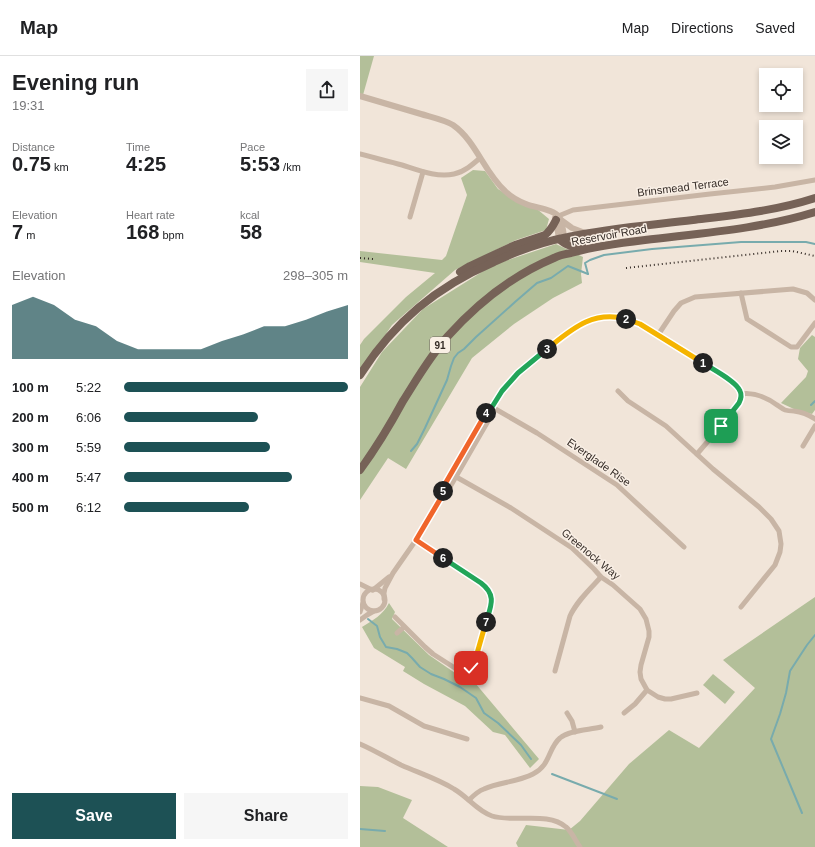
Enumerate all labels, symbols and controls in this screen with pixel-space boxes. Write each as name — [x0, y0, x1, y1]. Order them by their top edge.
text: Map — [20, 17, 58, 38]
text: Map — [622, 20, 649, 36]
text: Directions — [671, 20, 733, 36]
text: Saved — [755, 20, 795, 36]
map controls — [759, 68, 803, 164]
button: locate — [759, 68, 803, 112]
button: share — [306, 69, 348, 111]
text: Evening run — [12, 70, 139, 95]
text: 19:31 — [12, 98, 45, 113]
button: layers — [759, 120, 803, 164]
text: Distance — [12, 141, 55, 153]
text: Time — [126, 141, 150, 153]
text: Pace — [240, 141, 265, 153]
text: 0.75 — [12, 153, 51, 175]
text: 4:25 — [126, 153, 166, 175]
text: 5:53 — [240, 153, 280, 175]
text: km — [51, 161, 69, 173]
text: /km — [280, 161, 301, 173]
street label: Brinsmead Terrace — [637, 175, 729, 199]
text: Elevation — [12, 209, 57, 221]
text: Heart rate — [126, 209, 175, 221]
text: kcal — [240, 209, 260, 221]
text: 7 — [12, 221, 23, 243]
text: 168 — [126, 221, 159, 243]
text: 58 — [240, 221, 262, 243]
street label: Reservoir Road — [570, 222, 648, 248]
text: m — [23, 229, 35, 241]
text: bpm — [159, 229, 184, 241]
text: Elevation — [12, 268, 65, 283]
text: 298–305 m — [283, 268, 348, 283]
pin: 2 — [616, 309, 636, 329]
text: 2 — [623, 313, 629, 325]
road number: 91 — [430, 337, 450, 353]
pin: 3 — [537, 339, 557, 359]
text: 3 — [544, 343, 550, 355]
pin: 1 — [693, 353, 713, 373]
text: 1 — [700, 357, 706, 369]
text: 100 m — [12, 380, 49, 395]
text: 5:22 — [76, 380, 101, 395]
pin: 4 — [476, 403, 496, 423]
text: 4 — [483, 407, 489, 419]
pin — [704, 409, 738, 443]
text: 200 m — [12, 410, 49, 425]
text: 6:06 — [76, 410, 101, 425]
icon: arrive — [710, 415, 732, 437]
street label: Everglade Rise — [565, 436, 633, 488]
text: 300 m — [12, 440, 49, 455]
text: 5:59 — [76, 440, 101, 455]
text: 400 m — [12, 470, 49, 485]
text: 5:47 — [76, 470, 101, 485]
pin: 5 — [433, 481, 453, 501]
text: 5 — [440, 485, 446, 497]
text: 500 m — [12, 500, 49, 515]
text: 6:12 — [76, 500, 101, 515]
street label: Greenock Way — [559, 526, 623, 582]
pin: 6 — [433, 548, 453, 568]
text: 6 — [440, 552, 446, 564]
pin: 7 — [476, 612, 496, 632]
text: 7 — [483, 616, 489, 628]
pin — [454, 651, 488, 685]
icon: check — [460, 657, 482, 679]
button: Save — [12, 793, 176, 839]
button: Share — [184, 793, 348, 839]

